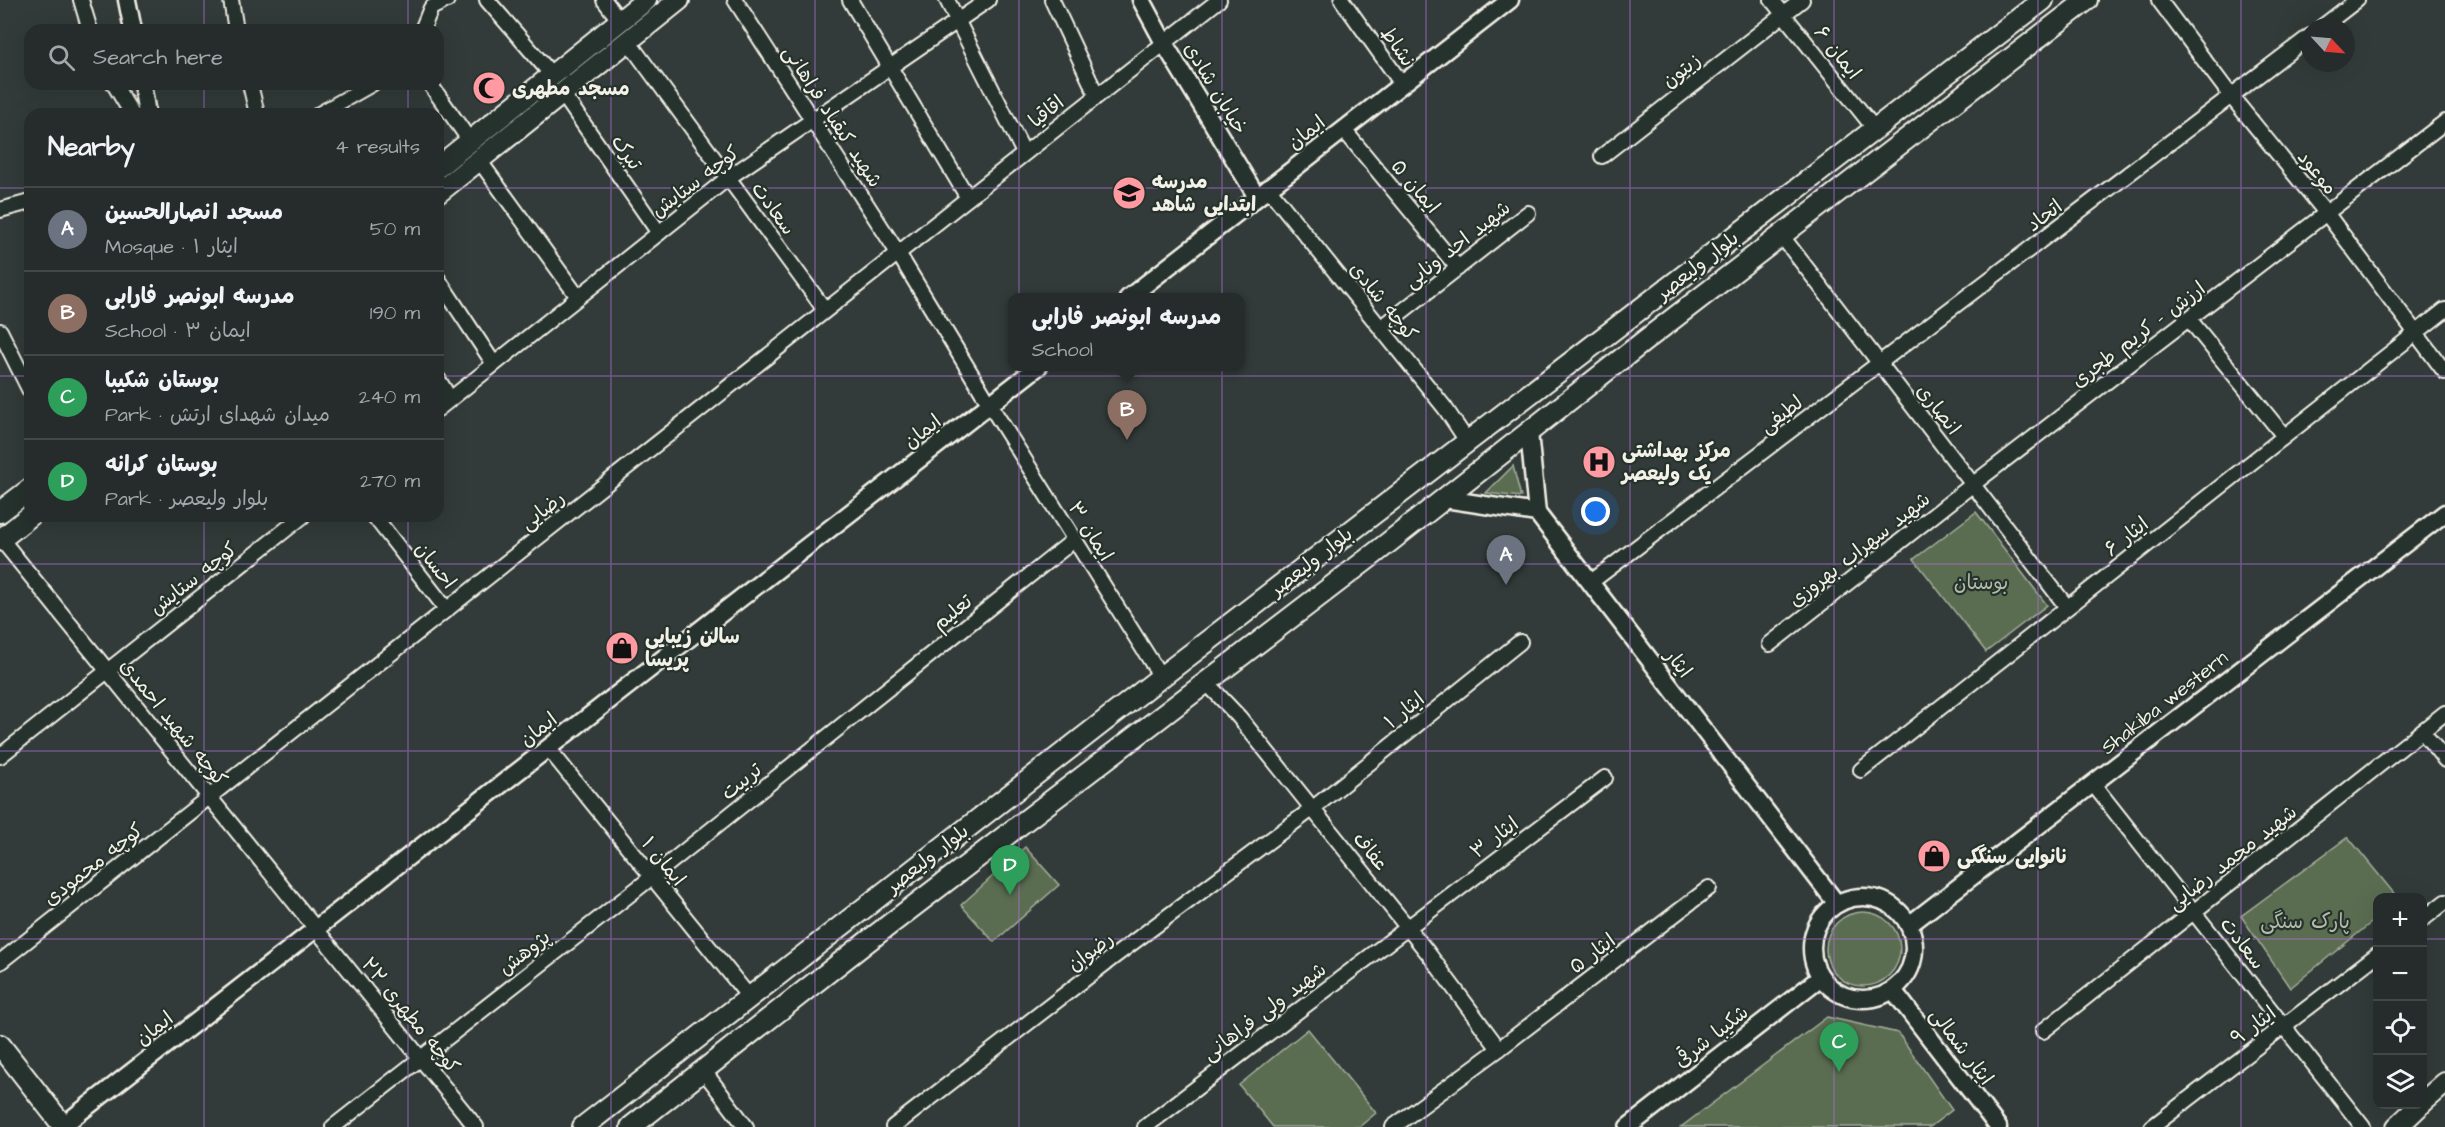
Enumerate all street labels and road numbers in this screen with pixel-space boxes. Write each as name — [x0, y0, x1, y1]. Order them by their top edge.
street label: ایمان ۶ — [1807, 20, 1867, 85]
street label: نشاط — [1373, 21, 1421, 72]
street label: خیابان شادی — [1177, 37, 1254, 140]
street label: شهید کیقباد فراهانی — [776, 40, 889, 193]
street label: زیتون — [1656, 47, 1707, 95]
street label: اقاقیا — [1023, 89, 1070, 135]
street label: ایمان — [1282, 109, 1332, 157]
street label: تبرک — [604, 129, 648, 176]
street label: کوچه ستایش — [645, 139, 746, 224]
street label: موعود — [2291, 144, 2344, 201]
street label: ایمان ۵ — [1384, 153, 1446, 220]
street label: سعادت — [744, 176, 802, 241]
street label: اتحاد — [2021, 193, 2069, 239]
street label: شهید احد ونایی — [1398, 194, 1517, 295]
street label: بلوار ولیعصر — [1649, 225, 1745, 308]
street label: کوچه شادی — [1343, 256, 1424, 347]
street label: ارزش - کریم طجری — [2066, 275, 2212, 395]
street label: انصاری — [1909, 378, 1967, 441]
street label: لطیفی — [1754, 389, 1809, 440]
street label: ایمان — [898, 408, 948, 456]
street label: رضایی — [514, 484, 571, 537]
street label: شهید سهراب بهروزی — [1783, 486, 1936, 614]
street label: ایمان ۳ — [1061, 496, 1119, 567]
street label: ایثار ۶ — [2098, 510, 2155, 563]
street label: بلوار ولیعصر — [1263, 521, 1359, 604]
street label: کوچه ستایش — [144, 536, 243, 622]
street label: احسان — [408, 536, 462, 595]
street label: تعلیم — [927, 588, 979, 637]
street label: ایثار — [1657, 642, 1698, 684]
street label: Shakiba western — [2095, 644, 2234, 761]
street label: کوچه شهید احمدی — [113, 653, 234, 792]
street label: ایثار ۱ — [1378, 686, 1431, 736]
street label: ایمان — [514, 706, 564, 754]
street label: تربیت — [715, 757, 768, 807]
street label: شهید محمد رضایی — [2162, 798, 2303, 917]
street label: ایثار ۳ — [1465, 810, 1525, 865]
street label: کوچه محمودی — [38, 817, 150, 913]
street label: بلوار ولیعصر — [879, 818, 975, 901]
street label: عفاف — [1346, 826, 1395, 877]
street label: ایمان ۱ — [635, 831, 692, 892]
street label: سعادت — [2213, 912, 2272, 976]
street label: پژوهش — [493, 924, 557, 982]
street label: رضوان — [1062, 925, 1120, 978]
street label: ایثار ۵ — [1564, 927, 1622, 981]
street label: کوچه مطهری ۲۲ — [354, 951, 466, 1080]
street label: شهید ولی فراهانی — [1197, 956, 1332, 1068]
street label: شکیبا شرقی — [1669, 999, 1755, 1075]
street label: ایثار ۹ — [2225, 999, 2282, 1052]
street label: ایثار شمالی — [1923, 1002, 2000, 1091]
street label: ایمان — [130, 1005, 180, 1053]

